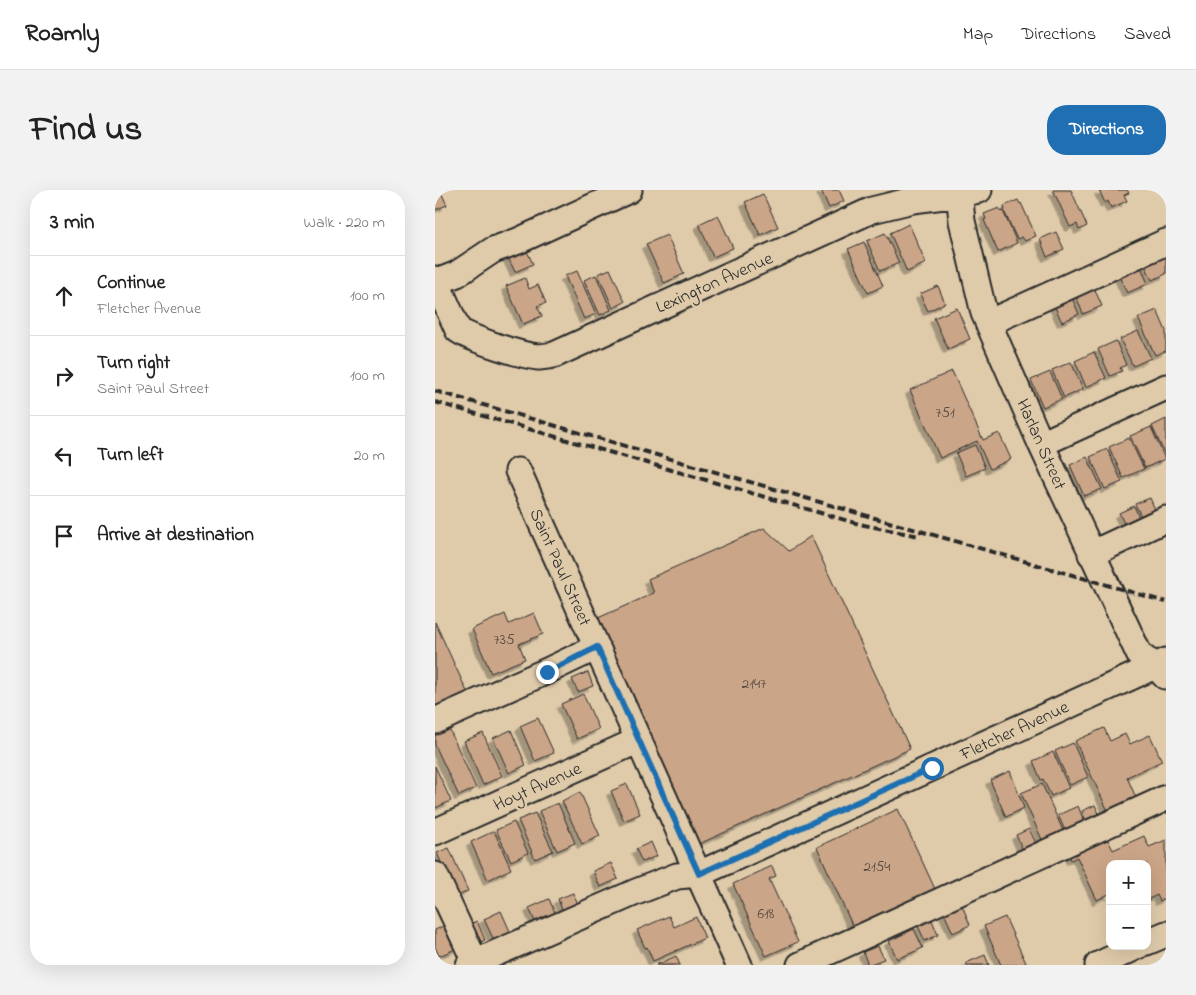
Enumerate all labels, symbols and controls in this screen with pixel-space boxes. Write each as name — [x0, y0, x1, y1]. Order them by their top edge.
text: Roamly — [25, 17, 100, 52]
text: Map — [963, 22, 993, 48]
text: Directions — [1021, 22, 1096, 48]
text: Saved — [1124, 22, 1171, 48]
text: Find us — [30, 105, 142, 156]
button: Directions — [1047, 105, 1166, 155]
text: 3 min — [50, 208, 94, 238]
text: Walk · 220 m — [304, 211, 385, 235]
street label: Lexington Avenue — [652, 246, 779, 322]
text: Continue — [97, 270, 165, 297]
icon: ahead — [50, 282, 78, 310]
text: 100 m — [350, 284, 385, 308]
text: Fletcher Avenue — [97, 297, 201, 321]
text: Turn right — [97, 350, 170, 377]
icon: right — [50, 362, 78, 390]
text: 100 m — [350, 364, 385, 388]
text: Saint Paul Street — [97, 377, 209, 401]
street label: Harlan Street — [1009, 395, 1072, 495]
house number: 751 — [935, 402, 955, 424]
icon: left — [50, 442, 78, 470]
text: Turn left — [97, 442, 164, 469]
text: 20 m — [354, 444, 385, 468]
street label: Saint Paul Street — [522, 505, 597, 631]
icon: arrive — [50, 522, 78, 550]
text: Arrive at destination — [97, 522, 254, 549]
house number: 735 — [494, 629, 515, 651]
route end — [536, 661, 559, 684]
house number: 2147 — [742, 673, 766, 695]
street label: Fletcher Avenue — [955, 695, 1074, 769]
street label: Hoyt Avenue — [489, 756, 587, 819]
route start — [921, 757, 944, 780]
house number: 2154 — [864, 856, 891, 878]
map controls — [1106, 860, 1151, 950]
button: + — [1106, 860, 1151, 905]
house number: 618 — [758, 903, 775, 925]
button: − — [1106, 905, 1151, 950]

